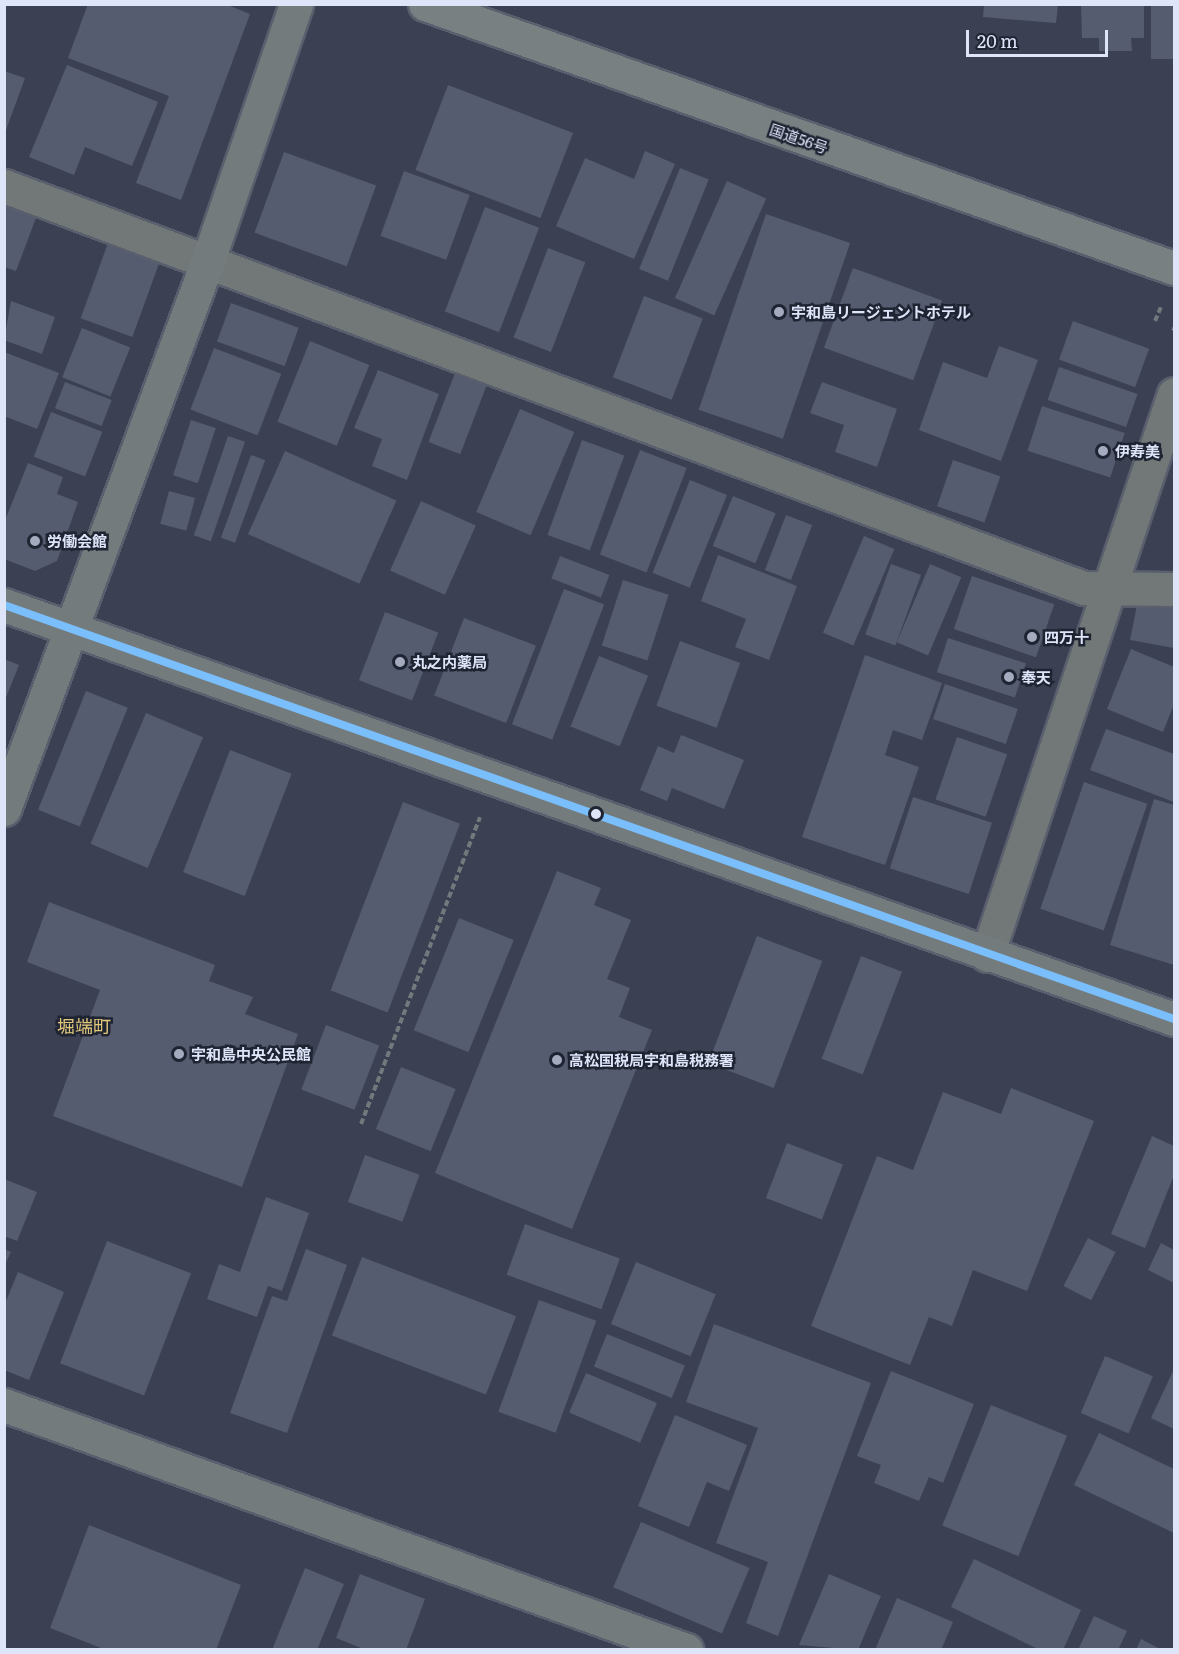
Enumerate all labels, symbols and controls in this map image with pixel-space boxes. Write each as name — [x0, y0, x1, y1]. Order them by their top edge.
scale bar — [969, 18, 1112, 56]
text: 20 m — [977, 27, 1018, 54]
street label: 国道56号 — [767, 120, 831, 156]
place label: 宇和島リージェントホテル — [791, 303, 971, 321]
marker: 宇和島リージェントホテル — [772, 305, 786, 319]
place label: 伊寿美 — [1115, 442, 1160, 460]
marker: 伊寿美 — [1096, 444, 1110, 458]
place label: 労働会館 — [47, 532, 107, 550]
marker: 労働会館 — [28, 534, 42, 548]
place label: 四万十 — [1044, 628, 1089, 646]
marker: 四万十 — [1025, 630, 1039, 644]
place label: 丸之内薬局 — [412, 653, 487, 671]
marker: 丸之内薬局 — [393, 655, 407, 669]
place label: 奉天 — [1021, 668, 1051, 686]
marker: 奉天 — [1002, 670, 1016, 684]
unlabelled marker — [590, 808, 602, 820]
district label: 堀端町 — [57, 1015, 111, 1037]
place label: 宇和島中央公民館 — [191, 1045, 311, 1063]
marker: 宇和島中央公民館 — [172, 1047, 186, 1061]
place label: 高松国税局宇和島税務署 — [569, 1051, 734, 1069]
marker: 高松国税局宇和島税務署 — [550, 1053, 564, 1067]

